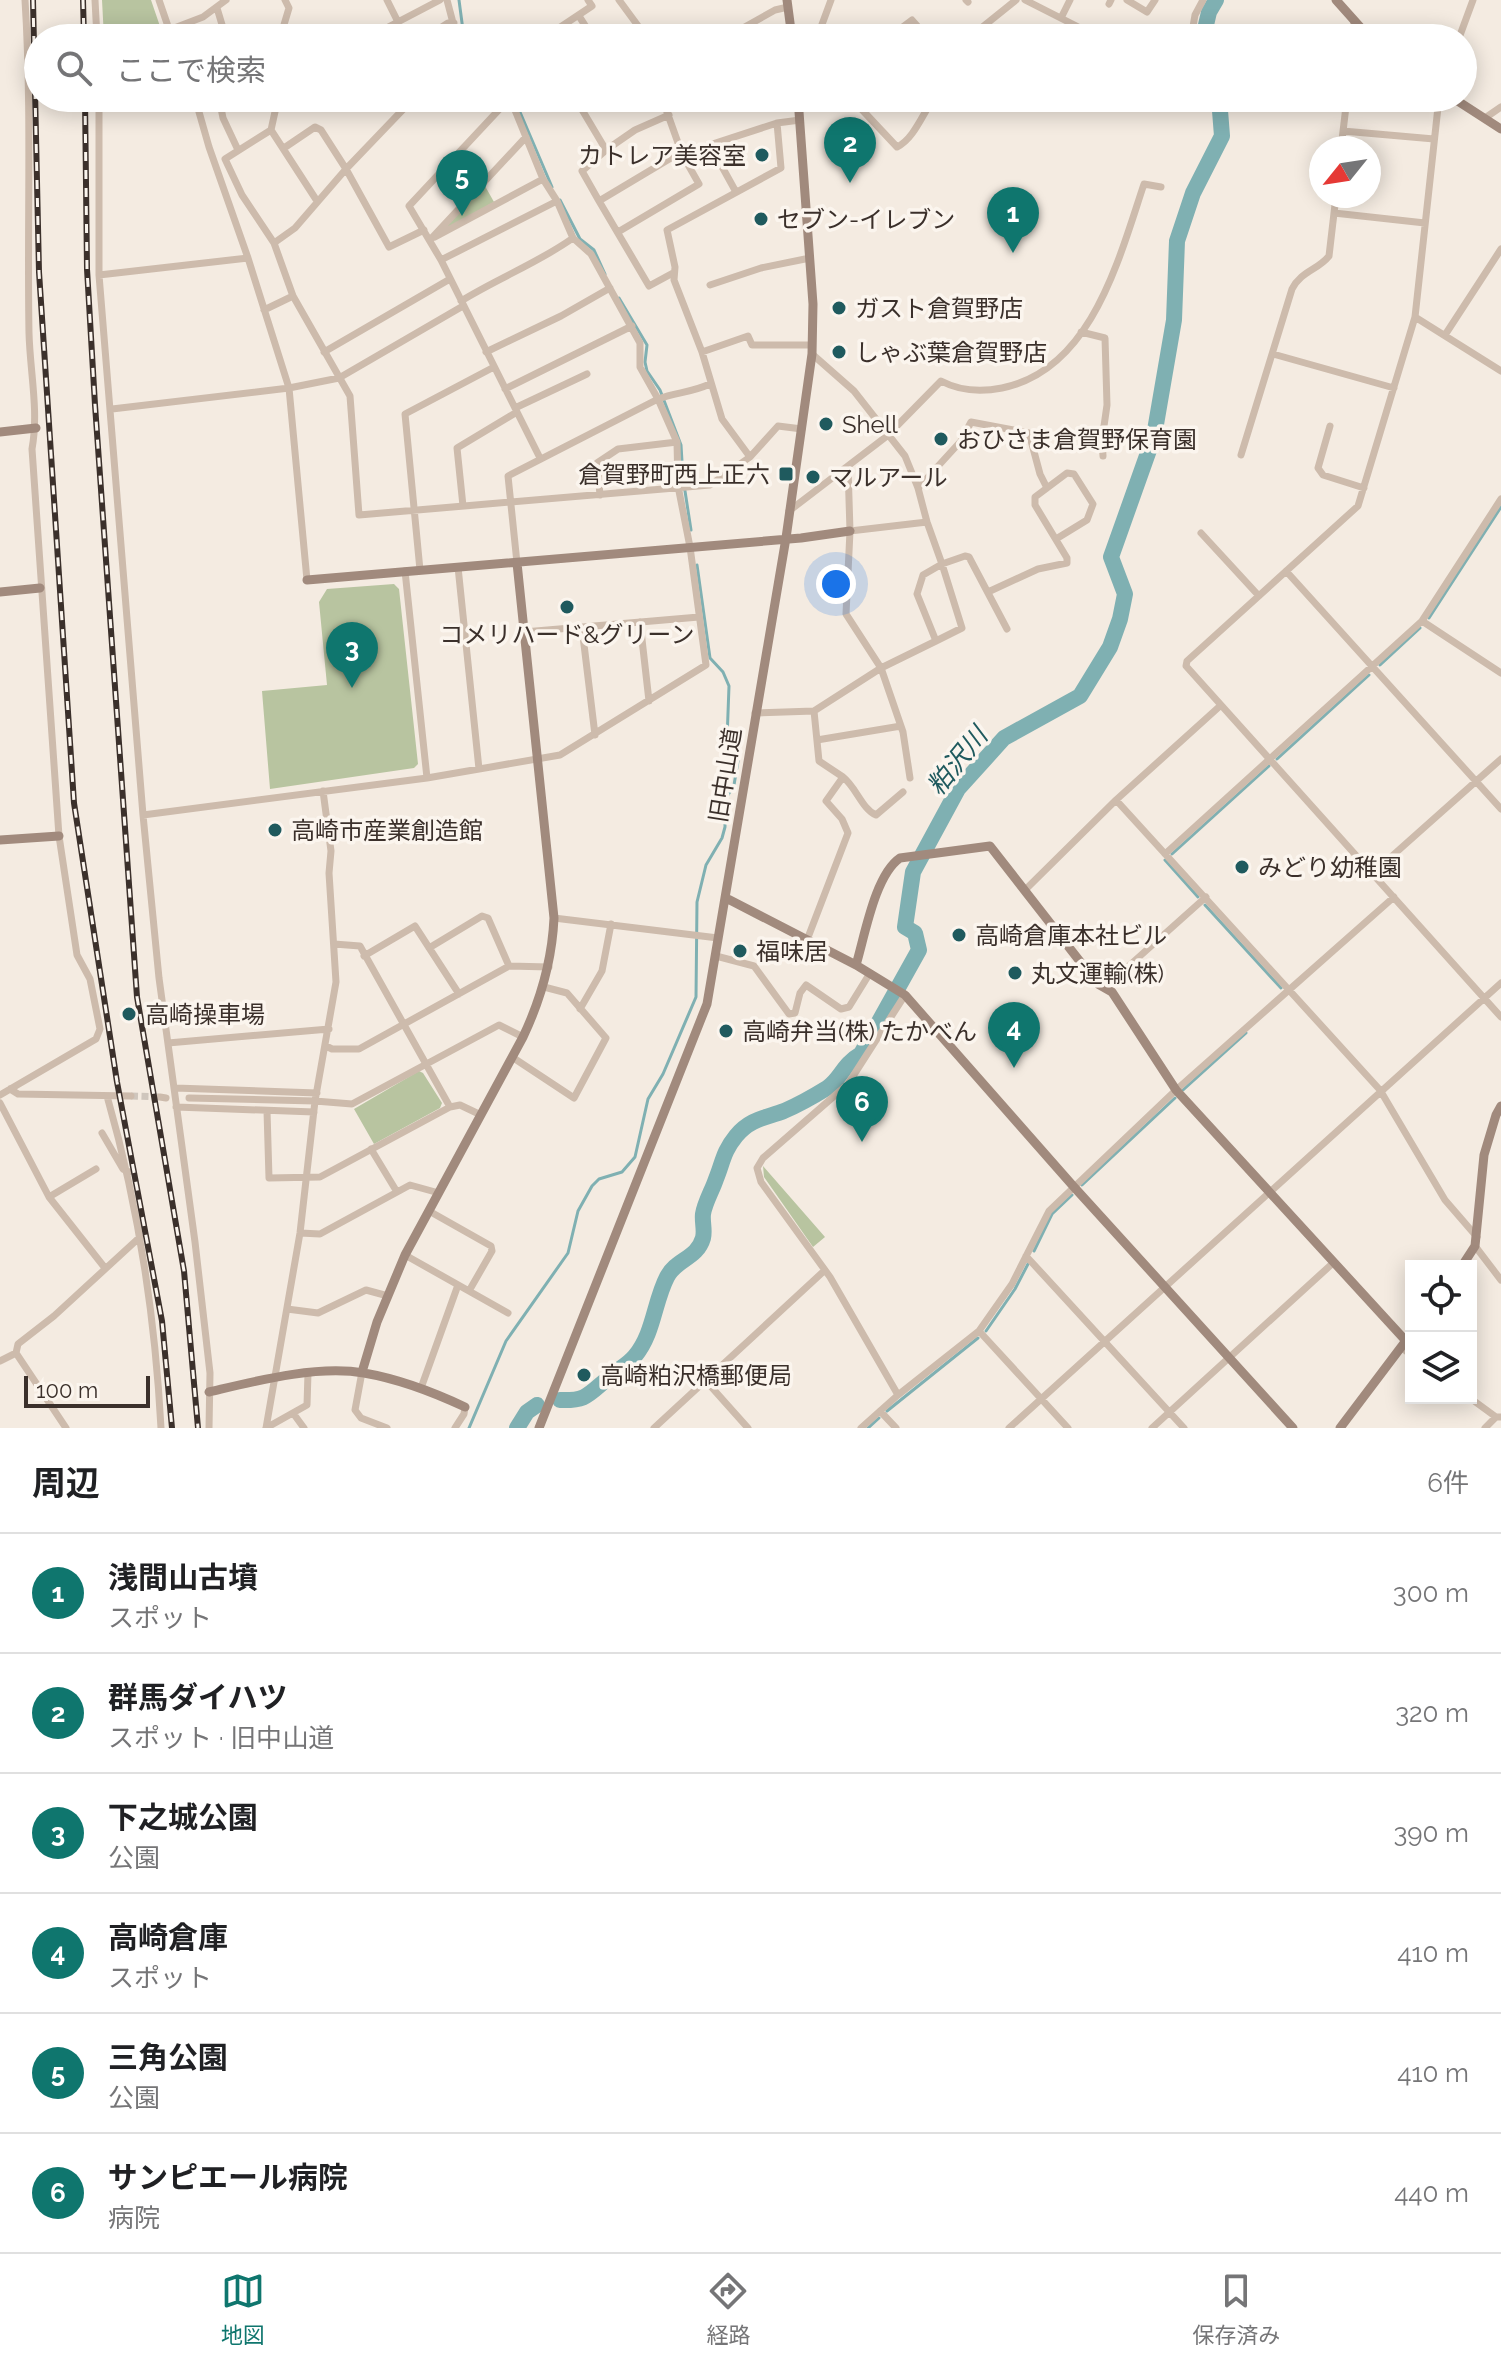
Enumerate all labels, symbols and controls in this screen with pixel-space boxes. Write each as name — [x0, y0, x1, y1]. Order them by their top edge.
search box — [24, 24, 1477, 112]
icon: search — [52, 46, 96, 90]
text: ここで検索 — [116, 53, 266, 88]
pin: 2 — [824, 117, 876, 183]
north arrow — [1309, 136, 1381, 208]
place label: カトレア美容室 — [578, 141, 746, 170]
marker: カトレア美容室 — [753, 146, 771, 164]
pin: 5 — [436, 150, 488, 216]
pin: 1 — [987, 187, 1039, 253]
place label: セブン-イレブン — [777, 205, 955, 234]
marker: セブン-イレブン — [752, 210, 770, 228]
place label: ガスト倉賀野店 — [855, 294, 1023, 323]
marker: ガスト倉賀野店 — [830, 299, 848, 317]
place label: しゃぶ葉倉賀野店 — [855, 338, 1047, 367]
marker: しゃぶ葉倉賀野店 — [830, 343, 848, 361]
place label: Shell — [842, 410, 898, 439]
marker: Shell — [817, 415, 835, 433]
place label: おひさま倉賀野保育園 — [957, 425, 1197, 454]
marker: おひさま倉賀野保育園 — [932, 430, 950, 448]
place label: 倉賀野町西上正六 — [578, 460, 770, 489]
place label: マルアール — [829, 463, 948, 492]
marker: 倉賀野町西上正六 — [777, 465, 795, 483]
marker: マルアール — [804, 468, 822, 486]
your location — [816, 564, 856, 604]
marker: コメリハード&グリーン — [558, 598, 576, 616]
place label: コメリハード&グリーン — [440, 620, 694, 649]
pin: 3 — [326, 622, 378, 688]
water label: 粕沢川 — [921, 719, 995, 801]
street label: 旧中山道 — [703, 725, 747, 825]
place label: 高崎市産業創造館 — [291, 816, 483, 845]
marker: 高崎市産業創造館 — [266, 821, 284, 839]
place label: みどり幼稚園 — [1258, 853, 1402, 882]
marker: みどり幼稚園 — [1233, 858, 1251, 876]
place label: 高崎倉庫本社ビル — [975, 921, 1167, 950]
marker: 高崎倉庫本社ビル — [950, 926, 968, 944]
place label: 福味居 — [756, 937, 828, 966]
marker: 福味居 — [731, 942, 749, 960]
place label: 丸文運輸(株) — [1031, 959, 1164, 988]
marker: 丸文運輸(株) — [1006, 964, 1024, 982]
place label: 高崎操車場 — [145, 1000, 265, 1029]
pin: 4 — [988, 1002, 1040, 1068]
marker: 高崎操車場 — [120, 1005, 138, 1023]
place label: 高崎弁当(株) たかべん — [742, 1017, 977, 1046]
marker: 高崎弁当(株) たかべん — [717, 1022, 735, 1040]
pin: 6 — [836, 1076, 888, 1142]
map controls — [1405, 1260, 1477, 1404]
button: locate — [1405, 1260, 1477, 1332]
button: layers — [1405, 1332, 1477, 1404]
place label: 高崎粕沢橋郵便局 — [600, 1361, 792, 1390]
marker: 高崎粕沢橋郵便局 — [575, 1366, 593, 1384]
scale bar — [24, 1372, 150, 1408]
text: 100 m — [36, 1377, 98, 1403]
text: 周辺 — [32, 1463, 100, 1503]
text: 6件 — [1427, 1468, 1469, 1498]
text: 浅間山古墳 — [108, 1560, 258, 1595]
text: 1 — [52, 1578, 64, 1608]
text: 300 m — [1393, 1578, 1469, 1608]
text: スポット — [108, 1603, 212, 1633]
text: 群馬ダイハツ — [108, 1680, 287, 1715]
text: 2 — [51, 1698, 65, 1728]
text: 320 m — [1395, 1698, 1469, 1728]
text: スポット · 旧中山道 — [108, 1723, 334, 1753]
text: 下之城公園 — [108, 1800, 258, 1835]
text: 3 — [51, 1818, 65, 1848]
text: 390 m — [1393, 1818, 1469, 1848]
text: 公園 — [108, 1843, 160, 1873]
text: 高崎倉庫 — [108, 1920, 228, 1955]
text: 4 — [51, 1938, 65, 1968]
text: 410 m — [1397, 1938, 1469, 1968]
text: スポット — [108, 1963, 212, 1993]
text: 三角公園 — [108, 2040, 228, 2075]
text: 5 — [51, 2058, 65, 2088]
text: 410 m — [1397, 2058, 1469, 2088]
text: 公園 — [108, 2083, 160, 2113]
text: サンピエール病院 — [108, 2160, 348, 2195]
text: 6 — [50, 2178, 66, 2208]
text: 440 m — [1394, 2178, 1469, 2208]
text: 病院 — [108, 2203, 160, 2233]
tab: 地図 — [221, 2269, 265, 2349]
tab: 経路 — [706, 2269, 750, 2349]
tab: 保存済み — [1192, 2269, 1280, 2349]

